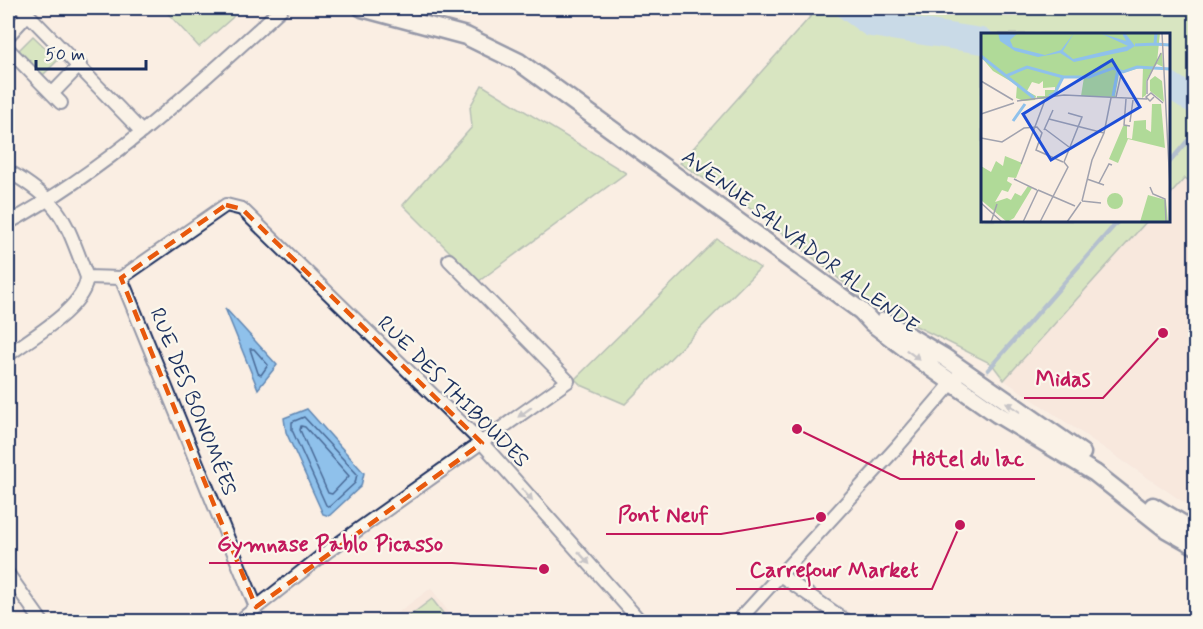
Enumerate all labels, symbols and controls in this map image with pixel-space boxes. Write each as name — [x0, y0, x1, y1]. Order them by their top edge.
scale bar — [36, 33, 146, 71]
inset map — [981, 33, 1170, 222]
text: 50 m — [45, 43, 85, 67]
street label: AVENUE SALVADOR ALLENDE — [676, 143, 924, 341]
street label: RUE DES BONOMÉES — [142, 304, 244, 500]
street label: RUE DES THIBOUDES — [371, 310, 535, 474]
one-way arrow — [905, 348, 921, 361]
callout: Midas — [1024, 358, 1103, 398]
text: Midas — [1036, 366, 1091, 394]
one-way arrow — [1005, 401, 1021, 412]
one-way arrow — [517, 406, 533, 418]
callout: Hôtel du lac — [900, 439, 1035, 479]
text: Hôtel du lac — [912, 446, 1025, 474]
one-way arrow — [520, 487, 533, 502]
callout: Pont Neuf — [606, 494, 721, 534]
text: Pont Neuf — [618, 502, 709, 530]
callout: Gymnase Pablo Picasso — [209, 523, 452, 563]
text: Gymnase Pablo Picasso — [217, 531, 443, 559]
callout: Carrefour Market — [736, 549, 932, 589]
one-way arrow — [577, 550, 590, 565]
text: Carrefour Market — [750, 557, 918, 587]

